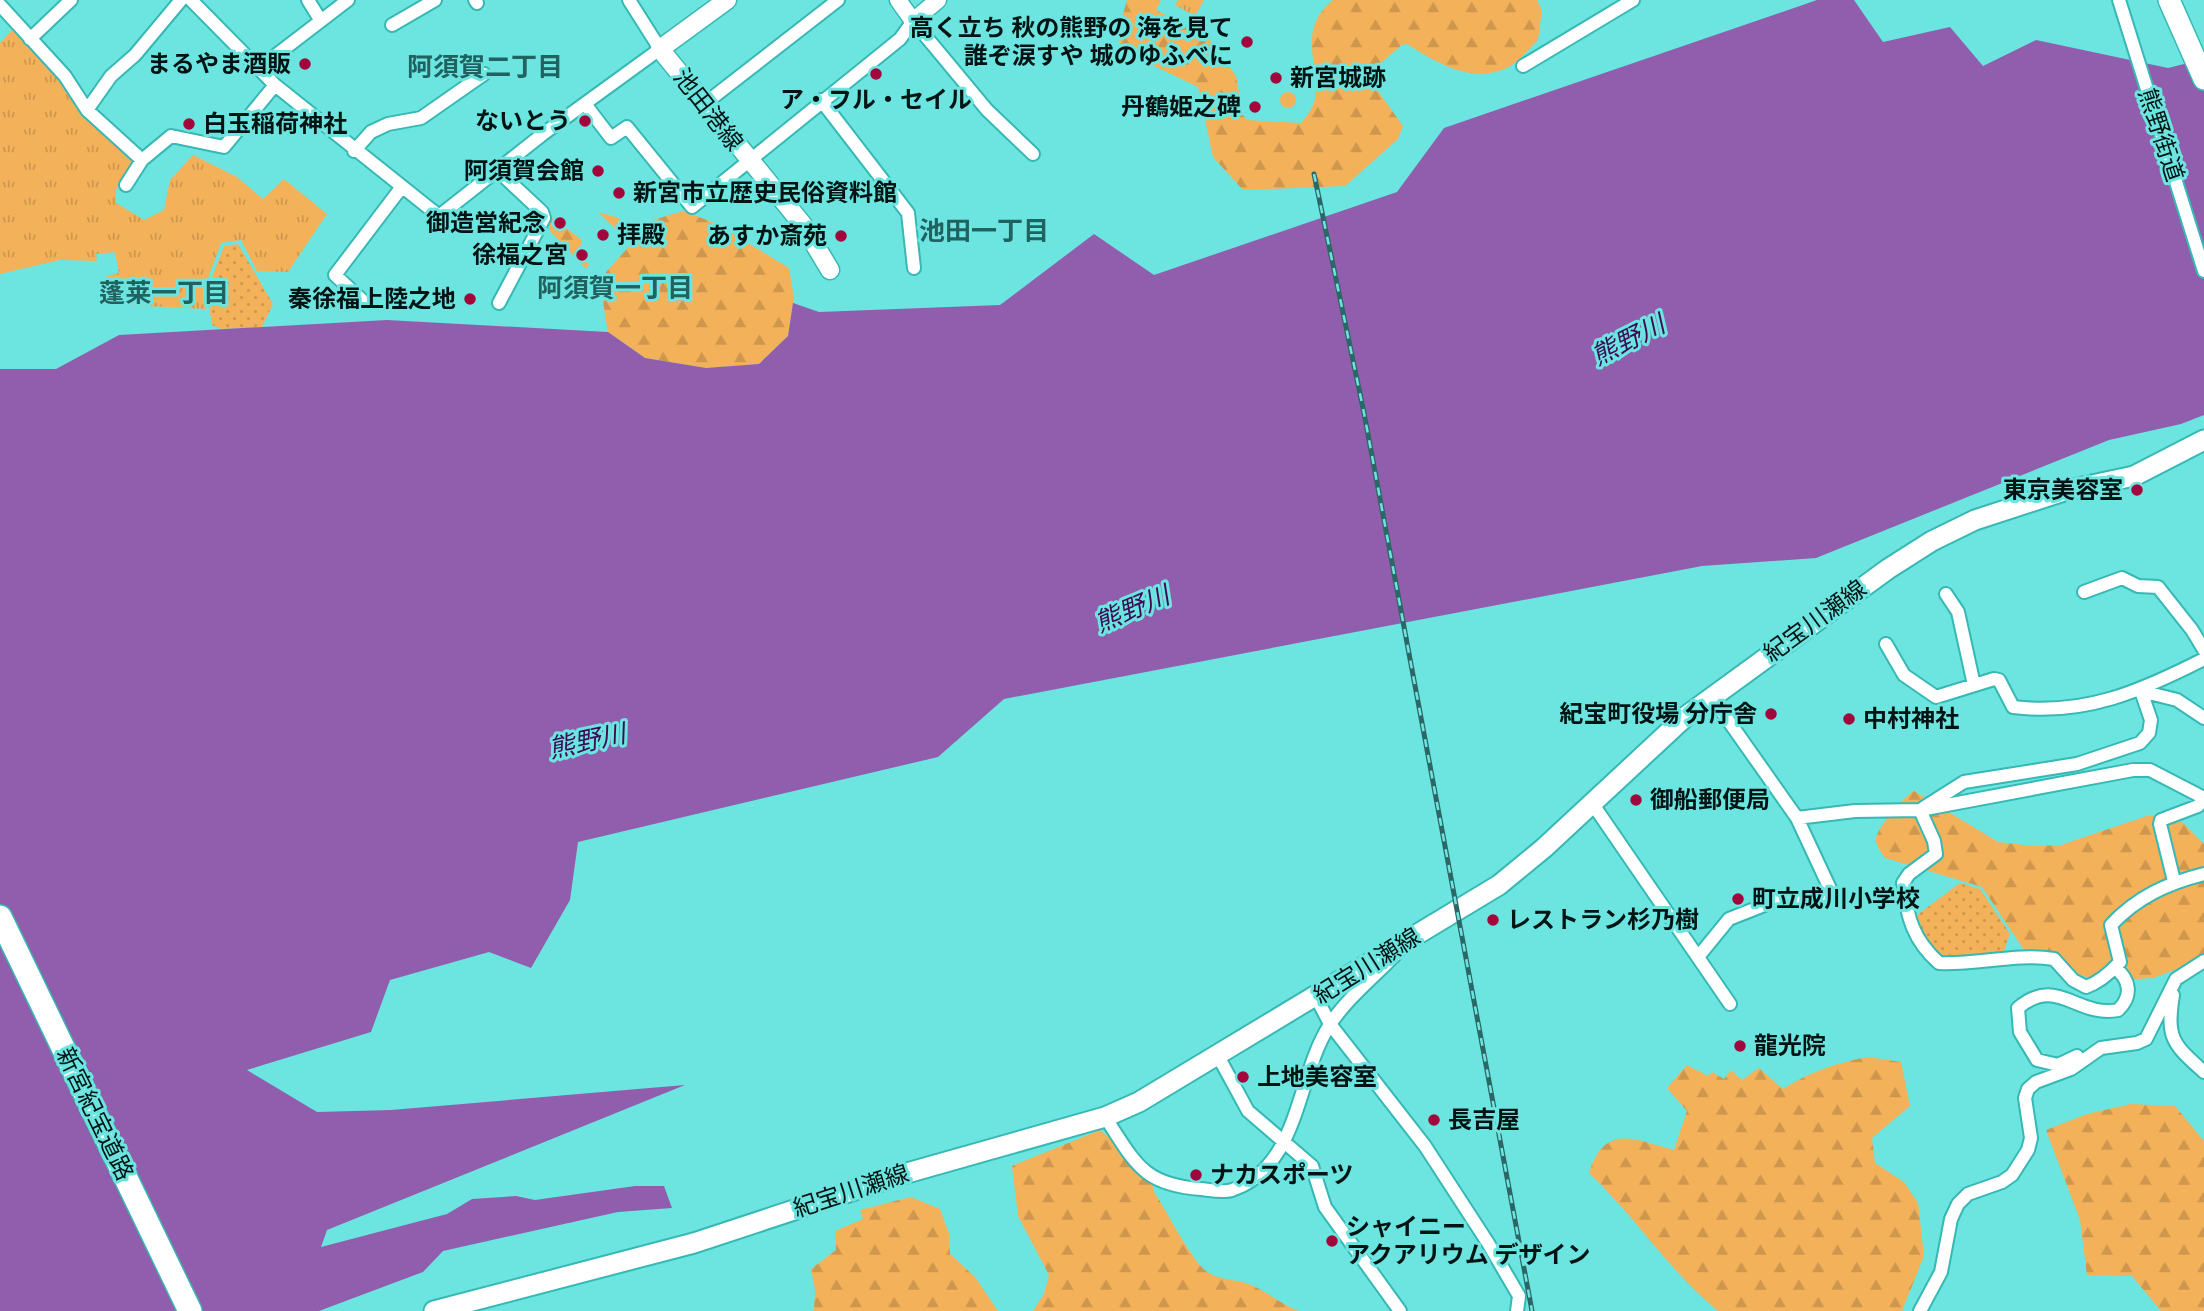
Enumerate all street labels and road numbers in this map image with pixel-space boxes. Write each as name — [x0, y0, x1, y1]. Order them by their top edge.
street label: 池田港線 — [667, 62, 750, 157]
street label: 熊野街道 — [2132, 84, 2191, 185]
street label: 紀宝川瀬線 — [1757, 573, 1872, 668]
street label: 紀宝川瀬線 — [1308, 921, 1426, 1011]
street label: 新宮紀宝道路 — [50, 1042, 141, 1185]
street label: 紀宝川瀬線 — [789, 1157, 913, 1224]

